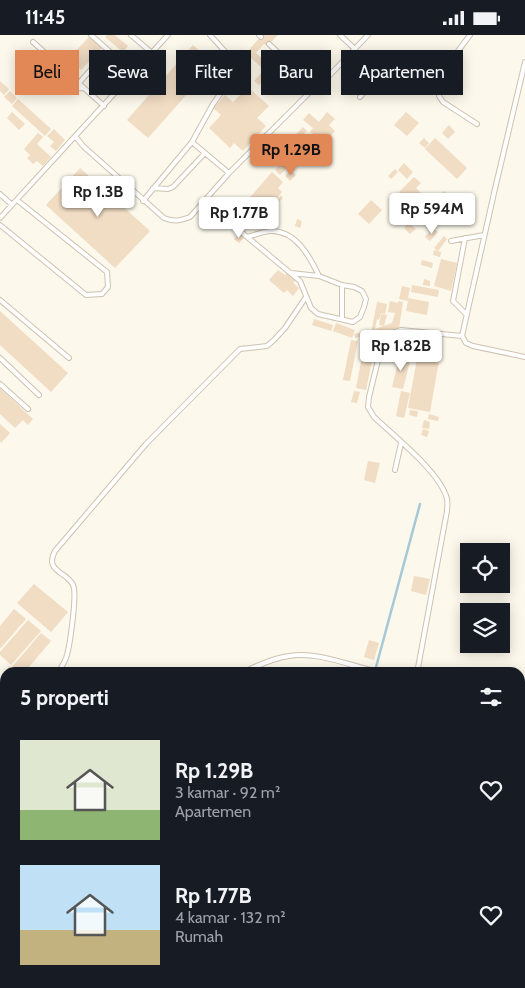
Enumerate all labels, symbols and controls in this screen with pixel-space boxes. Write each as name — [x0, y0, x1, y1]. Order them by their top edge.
text: 11:45 — [25, 6, 65, 29]
chip: Beli — [15, 50, 79, 95]
chip: Sewa — [89, 50, 166, 95]
chip: Filter — [176, 50, 251, 95]
chip: Baru — [261, 50, 331, 95]
chip: Apartemen — [341, 50, 463, 95]
pin: Rp 1.29B — [239, 133, 343, 176]
text: Rp 1.29B — [261, 140, 321, 159]
pin: Rp 1.3B — [52, 175, 144, 218]
text: Rp 1.3B — [73, 182, 123, 201]
pin: Rp 594M — [386, 193, 478, 235]
pin: Rp 1.77B — [187, 197, 291, 239]
text: Rp 594M — [400, 199, 464, 218]
text: Rp 1.77B — [210, 203, 268, 222]
pin: Rp 1.82B — [349, 329, 453, 372]
text: Rp 1.82B — [371, 336, 431, 355]
map controls — [460, 543, 510, 653]
button: locate — [460, 543, 510, 593]
button: layers — [460, 603, 510, 653]
icon: filters — [477, 683, 505, 711]
text: 5 properti — [20, 685, 109, 710]
text: Rp 1.29B — [175, 758, 253, 783]
icon: home — [60, 760, 120, 820]
icon: heart — [477, 776, 505, 804]
text: 3 kamar · 92 m² — [175, 783, 280, 802]
text: Apartemen — [175, 802, 251, 821]
text: Rp 1.77B — [175, 883, 252, 908]
icon: home — [60, 885, 120, 945]
icon: heart — [477, 901, 505, 929]
text: 4 kamar · 132 m² — [175, 908, 286, 927]
text: Rumah — [175, 927, 223, 946]

